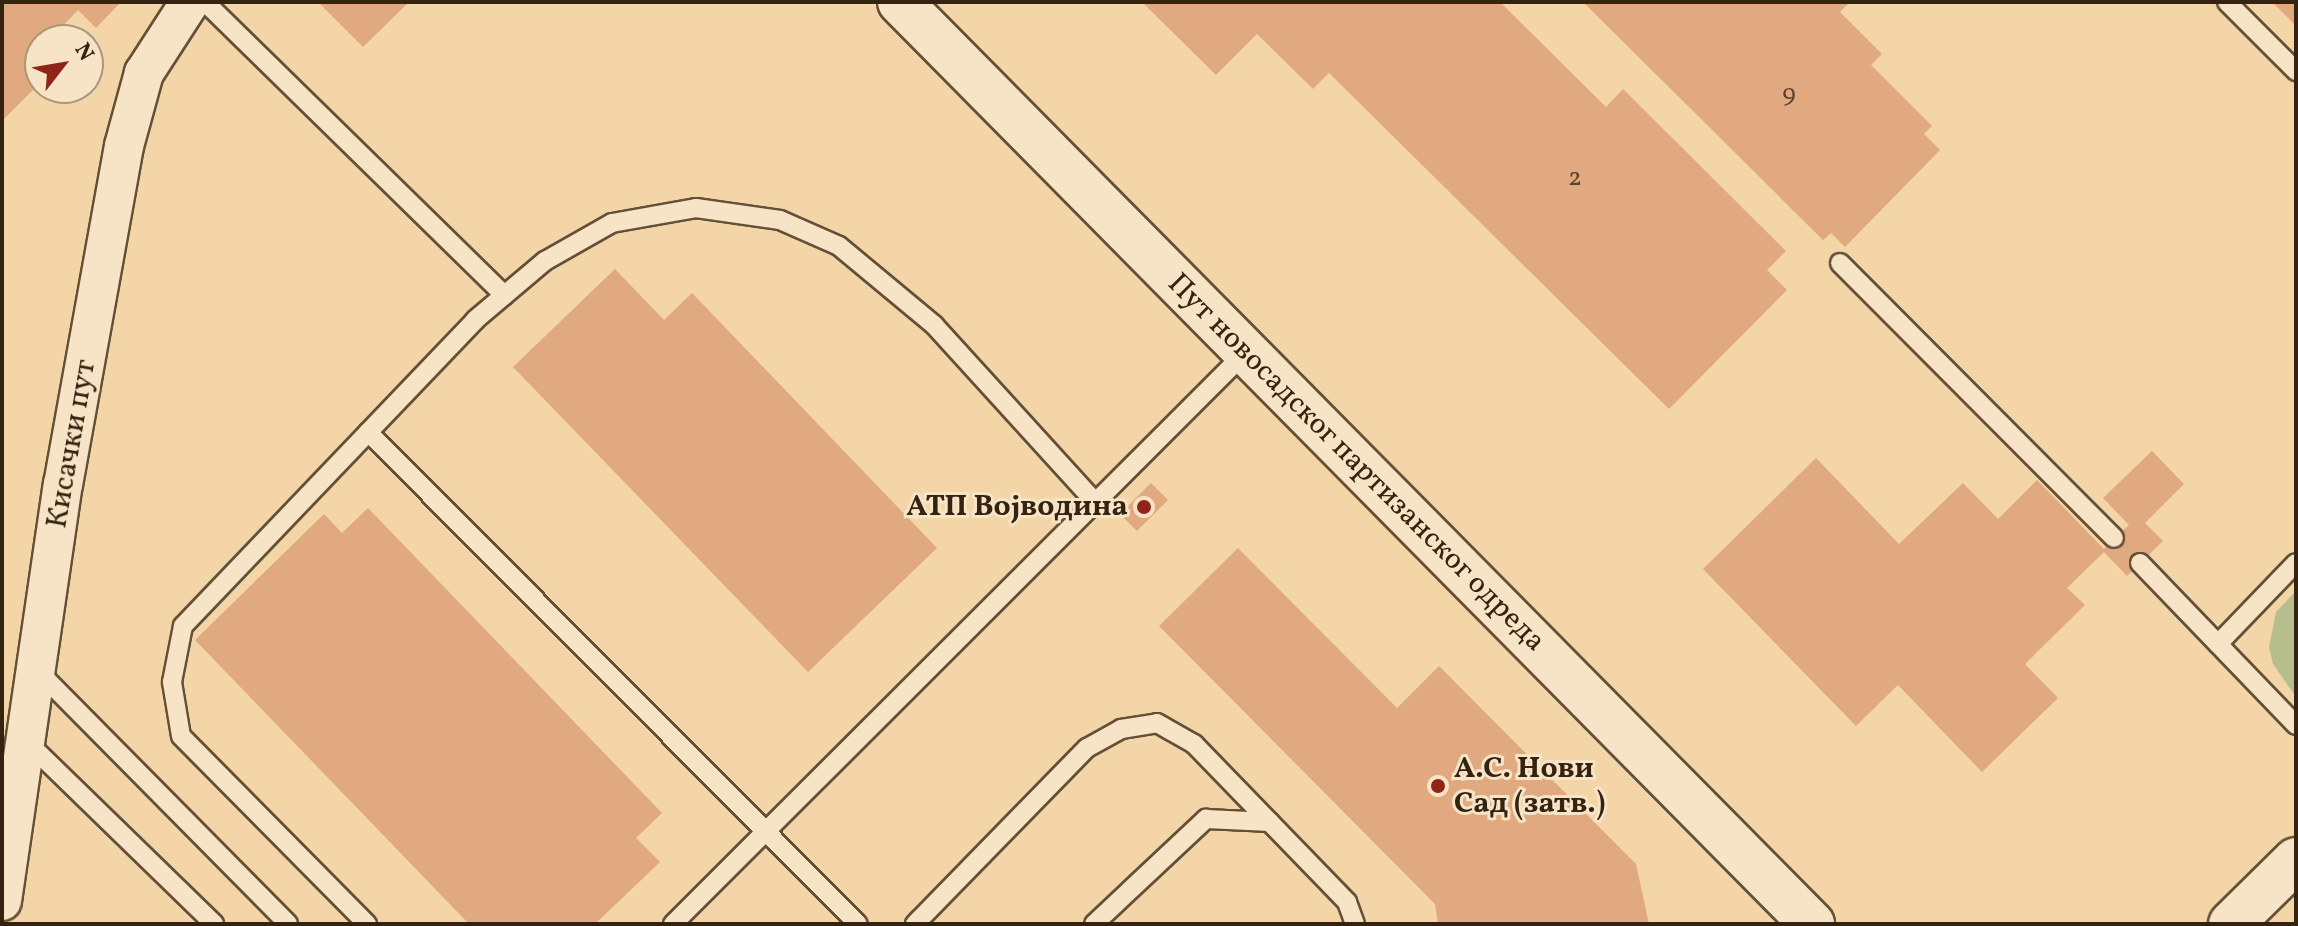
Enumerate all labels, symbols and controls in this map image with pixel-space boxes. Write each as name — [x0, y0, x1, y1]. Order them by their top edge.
north arrow — [24, 24, 104, 104]
text: N — [66, 38, 101, 67]
house number: 9 — [1782, 79, 1796, 111]
house number: 2 — [1568, 163, 1582, 195]
street label: Пут новосадског партизанског одреда — [1159, 266, 1553, 660]
street label: Кисачки пут — [39, 357, 105, 531]
place label: АТП Војводина — [906, 489, 1128, 525]
marker: АТП Војводина — [1135, 498, 1153, 516]
place label: А.С. Нови Сад (затв.) — [1454, 751, 1605, 822]
marker: А.С. Нови Сад (затв.) — [1429, 777, 1447, 795]

